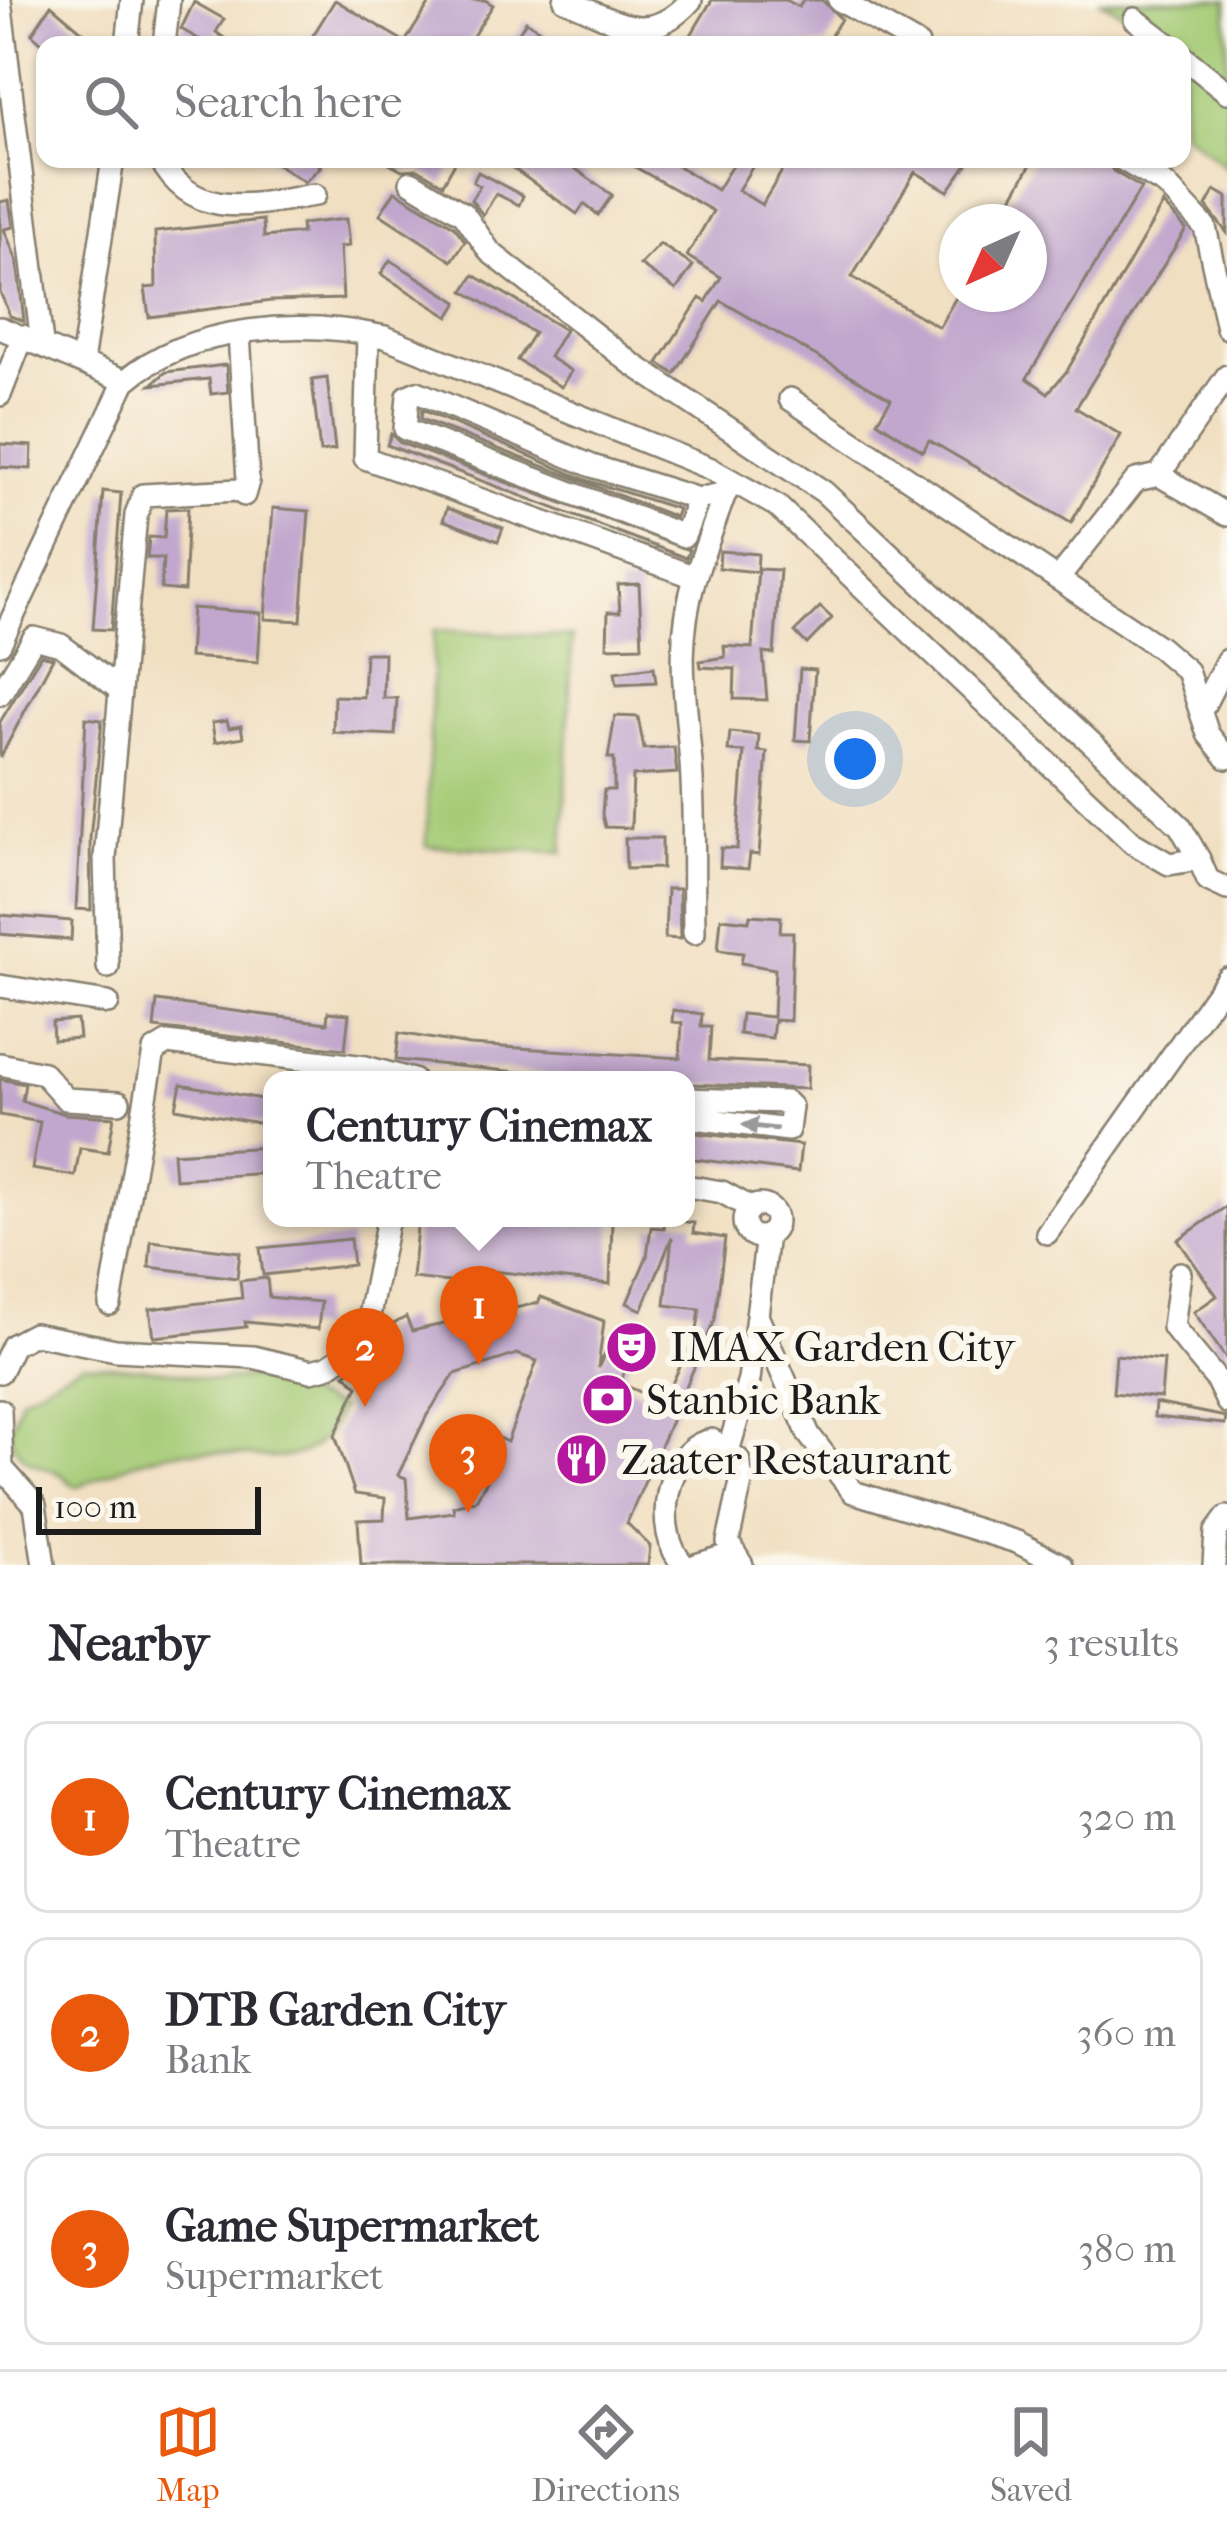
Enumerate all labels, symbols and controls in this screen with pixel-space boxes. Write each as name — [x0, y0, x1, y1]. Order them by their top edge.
search box — [36, 36, 1191, 168]
icon: search — [78, 69, 144, 135]
text: Search here — [174, 76, 402, 129]
north arrow — [939, 204, 1047, 312]
your location — [825, 729, 885, 789]
popup — [263, 1071, 695, 1227]
text: Century Cinemax — [306, 1100, 652, 1153]
one-way arrow — [741, 1117, 778, 1136]
text: Theatre — [306, 1153, 442, 1199]
pin: 1 — [440, 1266, 518, 1365]
pin: 2 — [326, 1308, 404, 1407]
theatre icon: IMAX Garden City — [603, 1319, 659, 1375]
place label: IMAX Garden City — [670, 1323, 1016, 1372]
bank icon: Stanbic Bank — [579, 1372, 635, 1428]
place label: Stanbic Bank — [646, 1376, 881, 1425]
pin: 3 — [429, 1414, 507, 1513]
restaurant icon: Zaater Restaurant — [554, 1432, 610, 1488]
place label: Zaater Restaurant — [621, 1436, 951, 1485]
scale bar — [36, 1481, 261, 1534]
text: 100 m — [54, 1488, 137, 1527]
text: Nearby — [48, 1613, 209, 1673]
text: 3 results — [1044, 1620, 1179, 1666]
text: Century Cinemax — [165, 1768, 511, 1821]
text: 1 — [83, 1794, 97, 1840]
text: 320 m — [1078, 1794, 1176, 1840]
text: Theatre — [165, 1821, 301, 1867]
text: DTB Garden City — [165, 1984, 505, 2037]
text: 2 — [80, 2010, 100, 2056]
text: 360 m — [1077, 2010, 1176, 2056]
text: Bank — [165, 2037, 251, 2083]
text: Game Supermarket — [165, 2200, 539, 2253]
text: 3 — [82, 2226, 98, 2272]
text: 380 m — [1078, 2226, 1176, 2272]
text: Supermarket — [165, 2253, 384, 2299]
tab: Map — [155, 2399, 221, 2510]
tab: Directions — [531, 2399, 680, 2510]
tab: Saved — [990, 2399, 1072, 2510]

